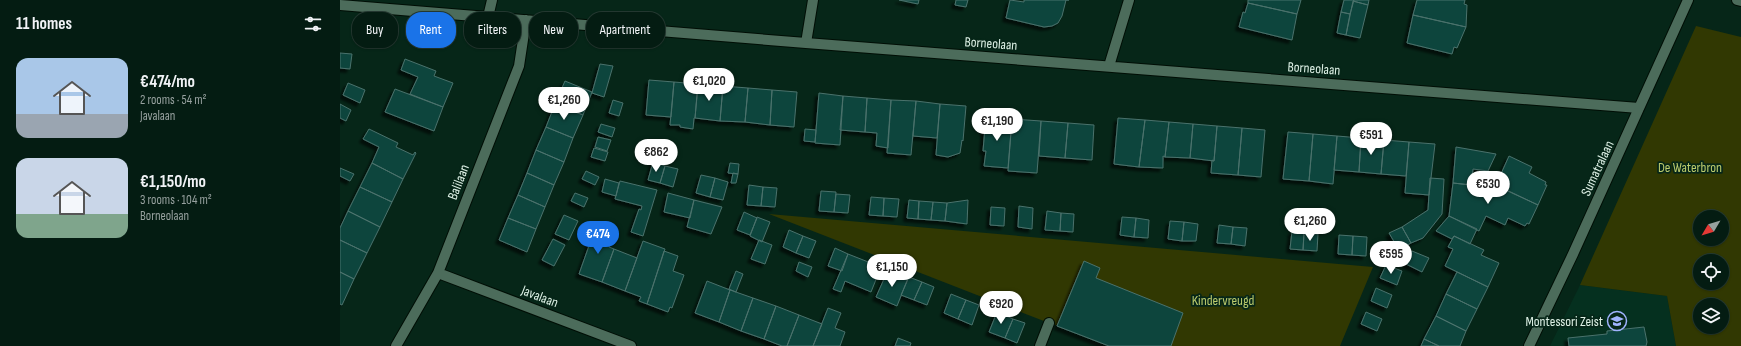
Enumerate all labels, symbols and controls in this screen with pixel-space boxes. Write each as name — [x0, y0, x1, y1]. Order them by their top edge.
chip: Buy — [352, 12, 398, 48]
chip: Rent — [406, 12, 456, 48]
chip: Filters — [464, 12, 521, 48]
chip: New — [529, 12, 578, 48]
chip: Apartment — [586, 12, 665, 48]
icon: filters — [302, 13, 324, 35]
text: 11 homes — [16, 14, 72, 34]
street label: Borneolaan — [964, 33, 1018, 54]
street label: Borneolaan — [1287, 58, 1341, 79]
pin: €1,020 — [676, 68, 742, 102]
text: €474/mo — [140, 72, 195, 92]
text: €1,020 — [692, 73, 726, 89]
icon: home — [48, 74, 96, 122]
pin: €1,260 — [531, 87, 597, 121]
text: 2 rooms · 54 m² — [140, 92, 207, 108]
text: €1,260 — [547, 92, 581, 108]
text: Javalaan — [140, 108, 175, 124]
pin: €1,190 — [964, 108, 1030, 142]
text: €1,190 — [981, 113, 1013, 129]
pin: €591 — [1347, 122, 1395, 156]
text: €591 — [1359, 127, 1383, 143]
street label: Sumatralaan — [1577, 138, 1618, 199]
pin: €862 — [632, 139, 680, 173]
text: €862 — [644, 144, 668, 160]
park label: De Waterbron — [1658, 159, 1722, 176]
street label: Balilaan — [444, 162, 473, 202]
pin: €530 — [1464, 171, 1512, 205]
text: €1,150/mo — [140, 172, 206, 192]
icon: home — [48, 174, 96, 222]
text: €530 — [1476, 176, 1500, 192]
text: 3 rooms · 104 m² — [140, 192, 212, 208]
text: Borneolaan — [140, 208, 189, 224]
pin: €1,260 — [1277, 208, 1343, 242]
north arrow — [1693, 210, 1729, 246]
map controls — [1693, 210, 1729, 334]
text: €1,260 — [1293, 213, 1327, 229]
pin: €474 — [574, 221, 622, 255]
text: €474 — [586, 226, 610, 242]
pin: €595 — [1367, 241, 1415, 275]
text: €595 — [1379, 246, 1403, 262]
pin: €1,150 — [859, 254, 925, 288]
button: locate — [1693, 254, 1729, 290]
text: €1,150 — [876, 259, 908, 275]
street label: Javalaan — [518, 281, 561, 311]
pin: €920 — [977, 291, 1025, 325]
park label: Kindervreugd — [1192, 292, 1254, 309]
text: €920 — [989, 296, 1013, 312]
button: layers — [1693, 298, 1729, 334]
school or university icon: Montessori Zeist — [1606, 310, 1628, 332]
place label: Montessori Zeist — [1525, 313, 1603, 330]

